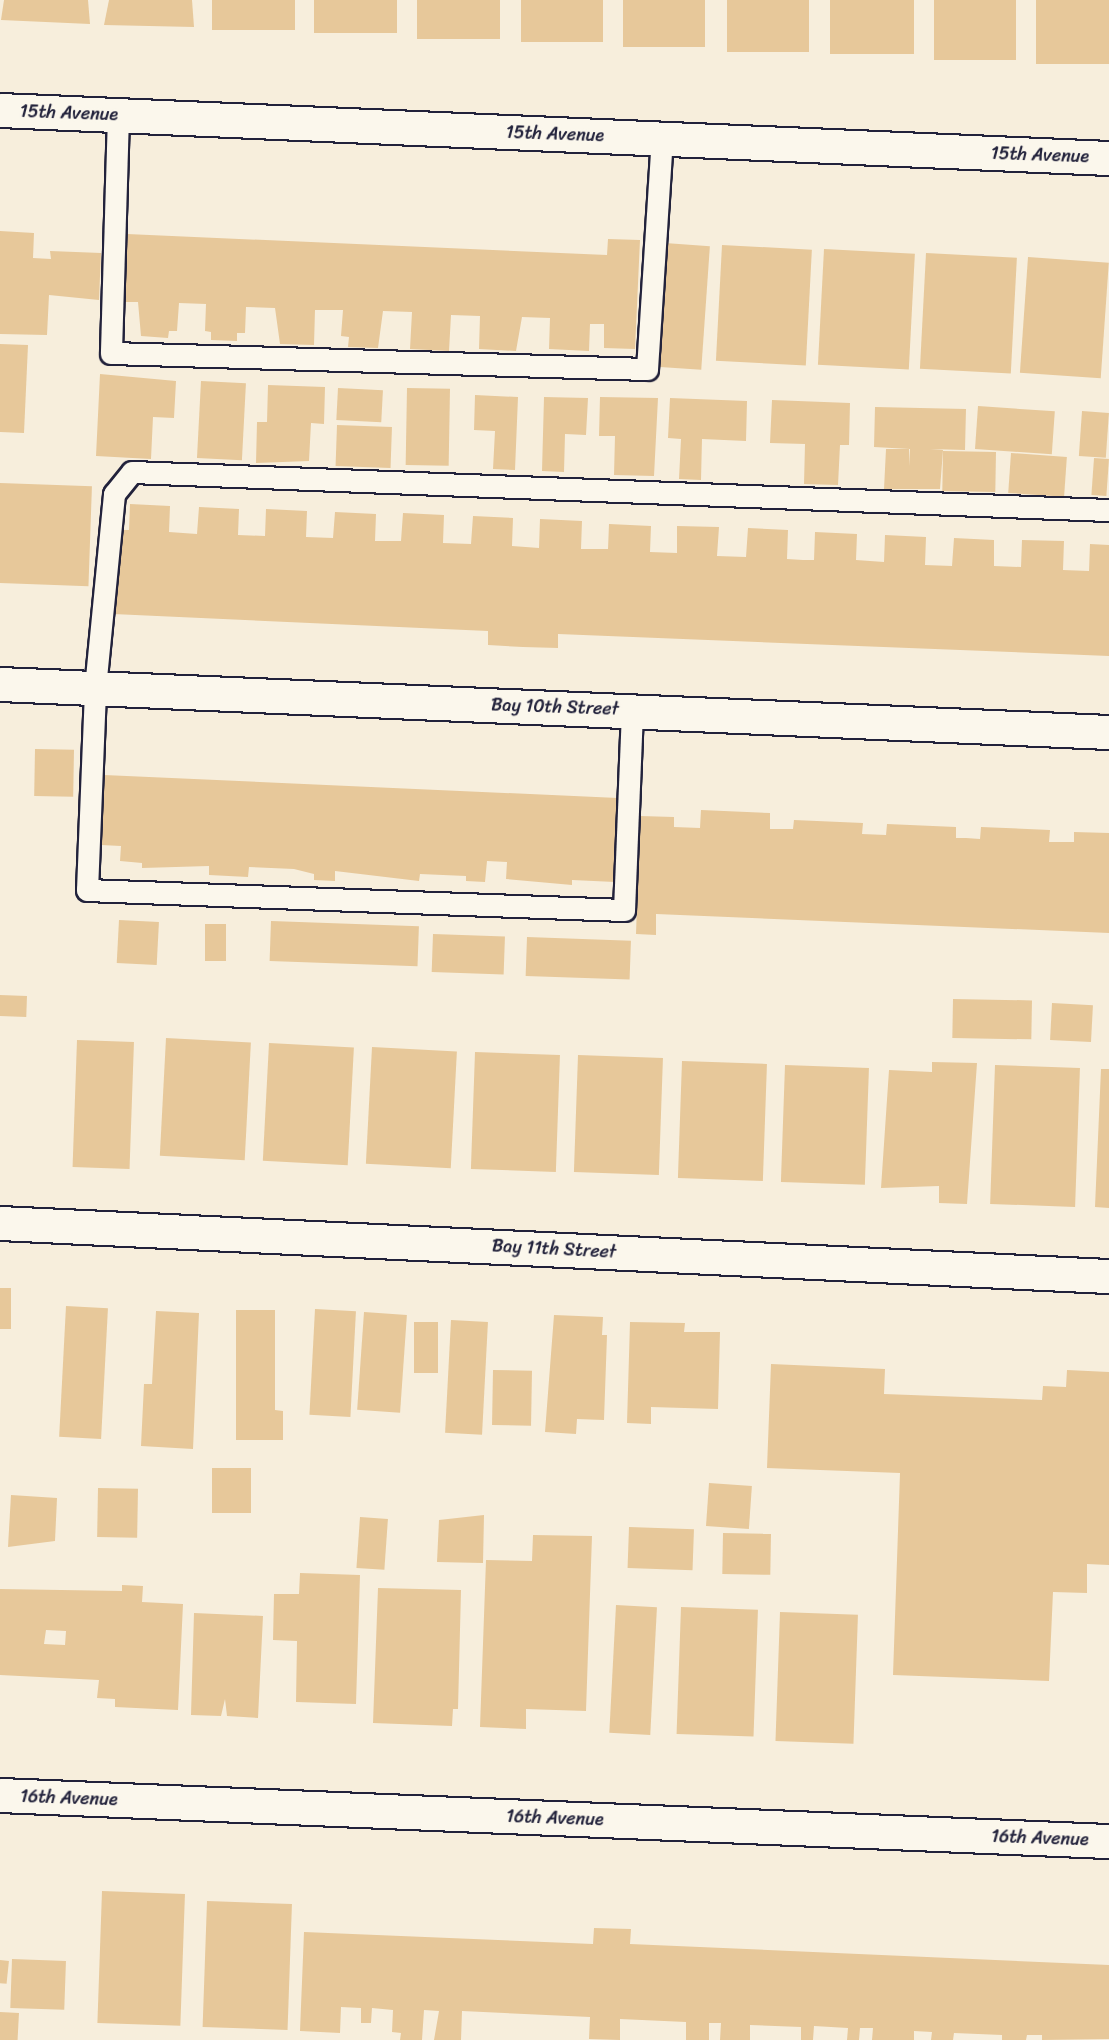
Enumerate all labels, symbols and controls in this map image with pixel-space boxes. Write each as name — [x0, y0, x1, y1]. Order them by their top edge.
street label: 15th Avenue — [20, 100, 118, 126]
street label: 15th Avenue — [506, 121, 604, 147]
street label: 15th Avenue — [991, 142, 1089, 168]
street label: Bay 10th Street — [491, 694, 619, 720]
street label: Bay 11th Street — [491, 1235, 617, 1263]
street label: 16th Avenue — [20, 1786, 118, 1810]
street label: 16th Avenue — [506, 1806, 604, 1830]
street label: 16th Avenue — [991, 1826, 1089, 1850]

